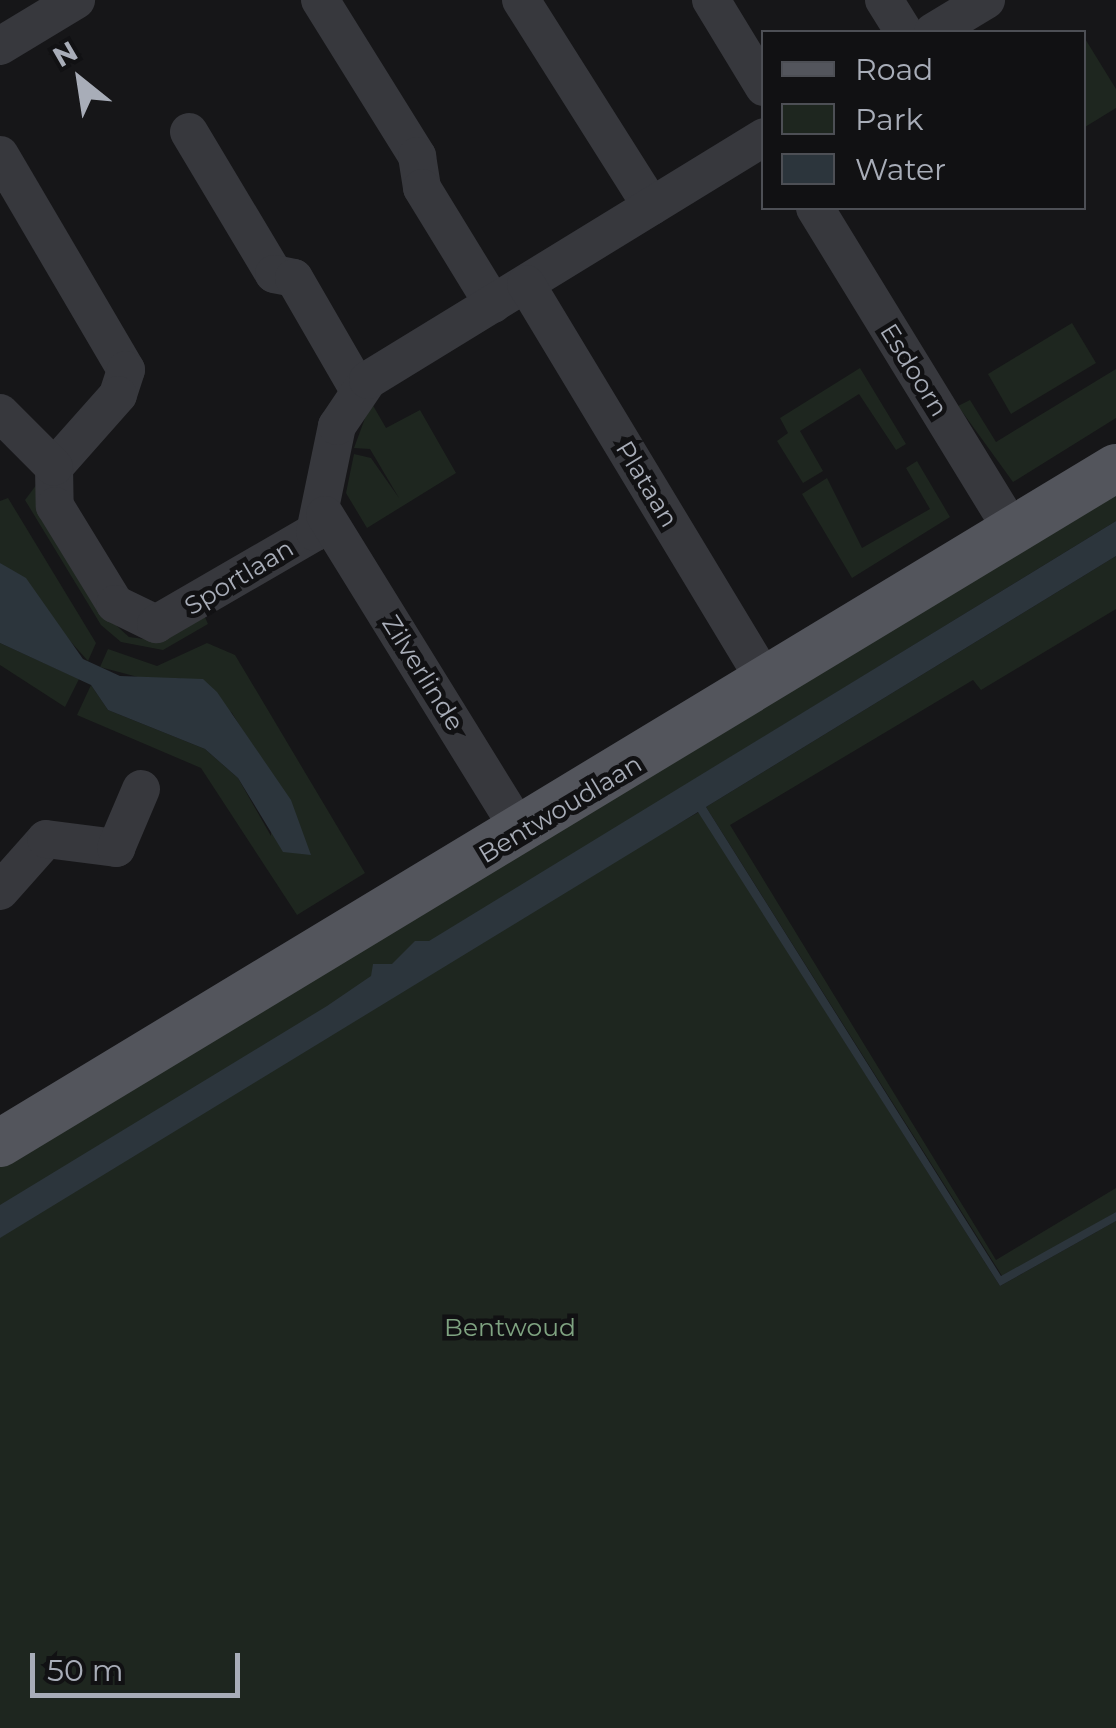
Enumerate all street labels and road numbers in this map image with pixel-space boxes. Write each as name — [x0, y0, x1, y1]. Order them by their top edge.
street label: Esdoorn — [874, 318, 954, 422]
street label: Plataan — [610, 435, 684, 533]
street label: Sportlaan — [179, 533, 299, 621]
street label: Zilverlinde — [376, 610, 470, 736]
street label: Bentwoudlaan — [473, 749, 647, 869]

